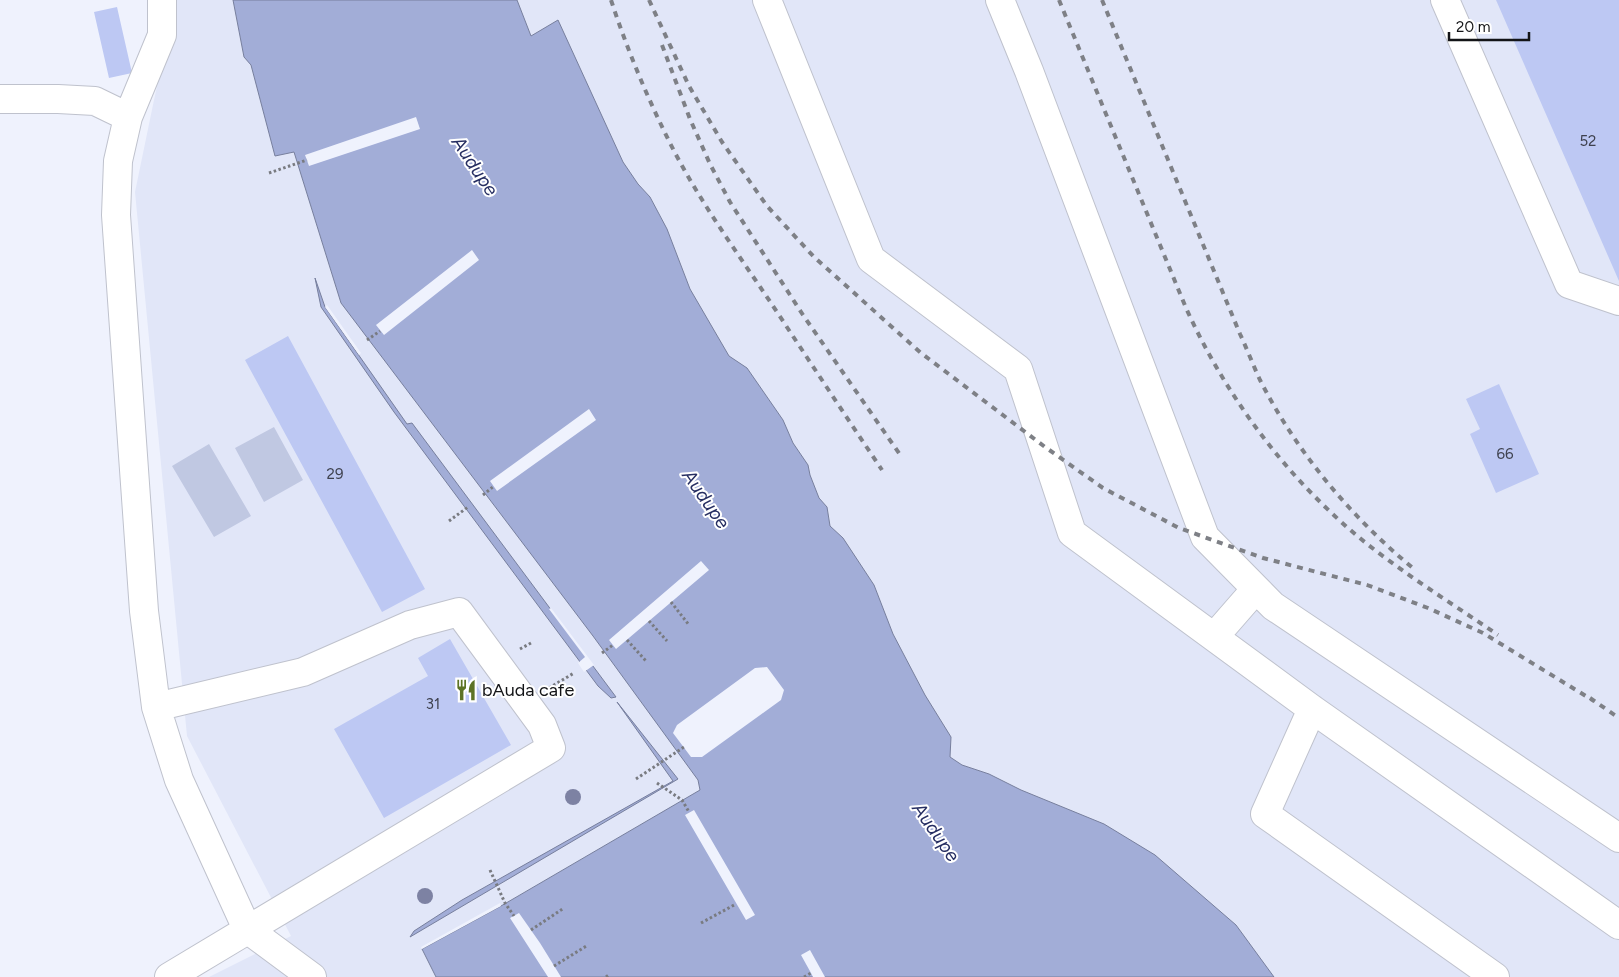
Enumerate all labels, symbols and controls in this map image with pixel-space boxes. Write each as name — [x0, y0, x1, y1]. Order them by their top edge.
scale bar — [1449, 10, 1529, 42]
text: 20 m — [1456, 18, 1490, 36]
water label: Audupe — [446, 131, 504, 201]
house number: 52 — [1579, 132, 1597, 150]
house number: 66 — [1497, 445, 1514, 463]
water label: Audupe — [677, 464, 735, 534]
house number: 29 — [327, 465, 343, 483]
restaurant icon: bAuda cafe — [453, 677, 479, 703]
place label: bAuda cafe — [482, 679, 574, 701]
house number: 31 — [426, 695, 440, 713]
water label: Audupe — [907, 797, 965, 867]

